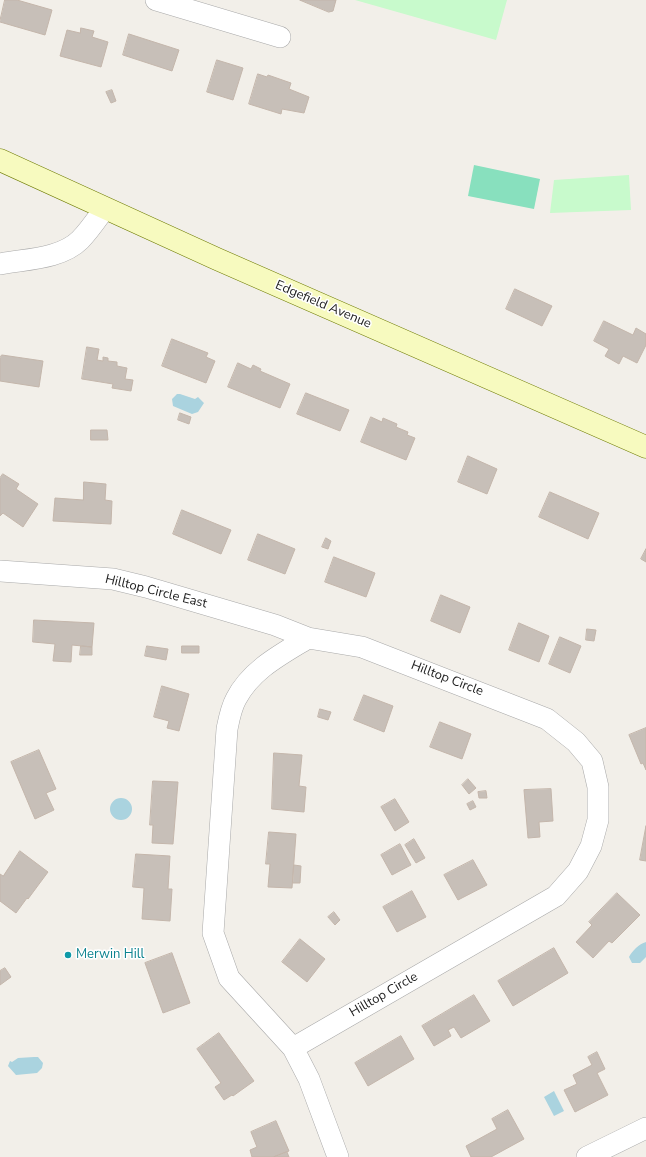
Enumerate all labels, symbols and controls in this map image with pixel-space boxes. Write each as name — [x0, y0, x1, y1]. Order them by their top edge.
street label: Edgefield Avenue — [273, 278, 373, 332]
street label: Hilltop Circle East — [103, 572, 209, 612]
street label: Hilltop Circle — [409, 658, 485, 700]
place label: Merwin Hill — [76, 947, 144, 963]
marker: Merwin Hill — [63, 950, 73, 960]
street label: Hilltop Circle — [347, 969, 421, 1021]

